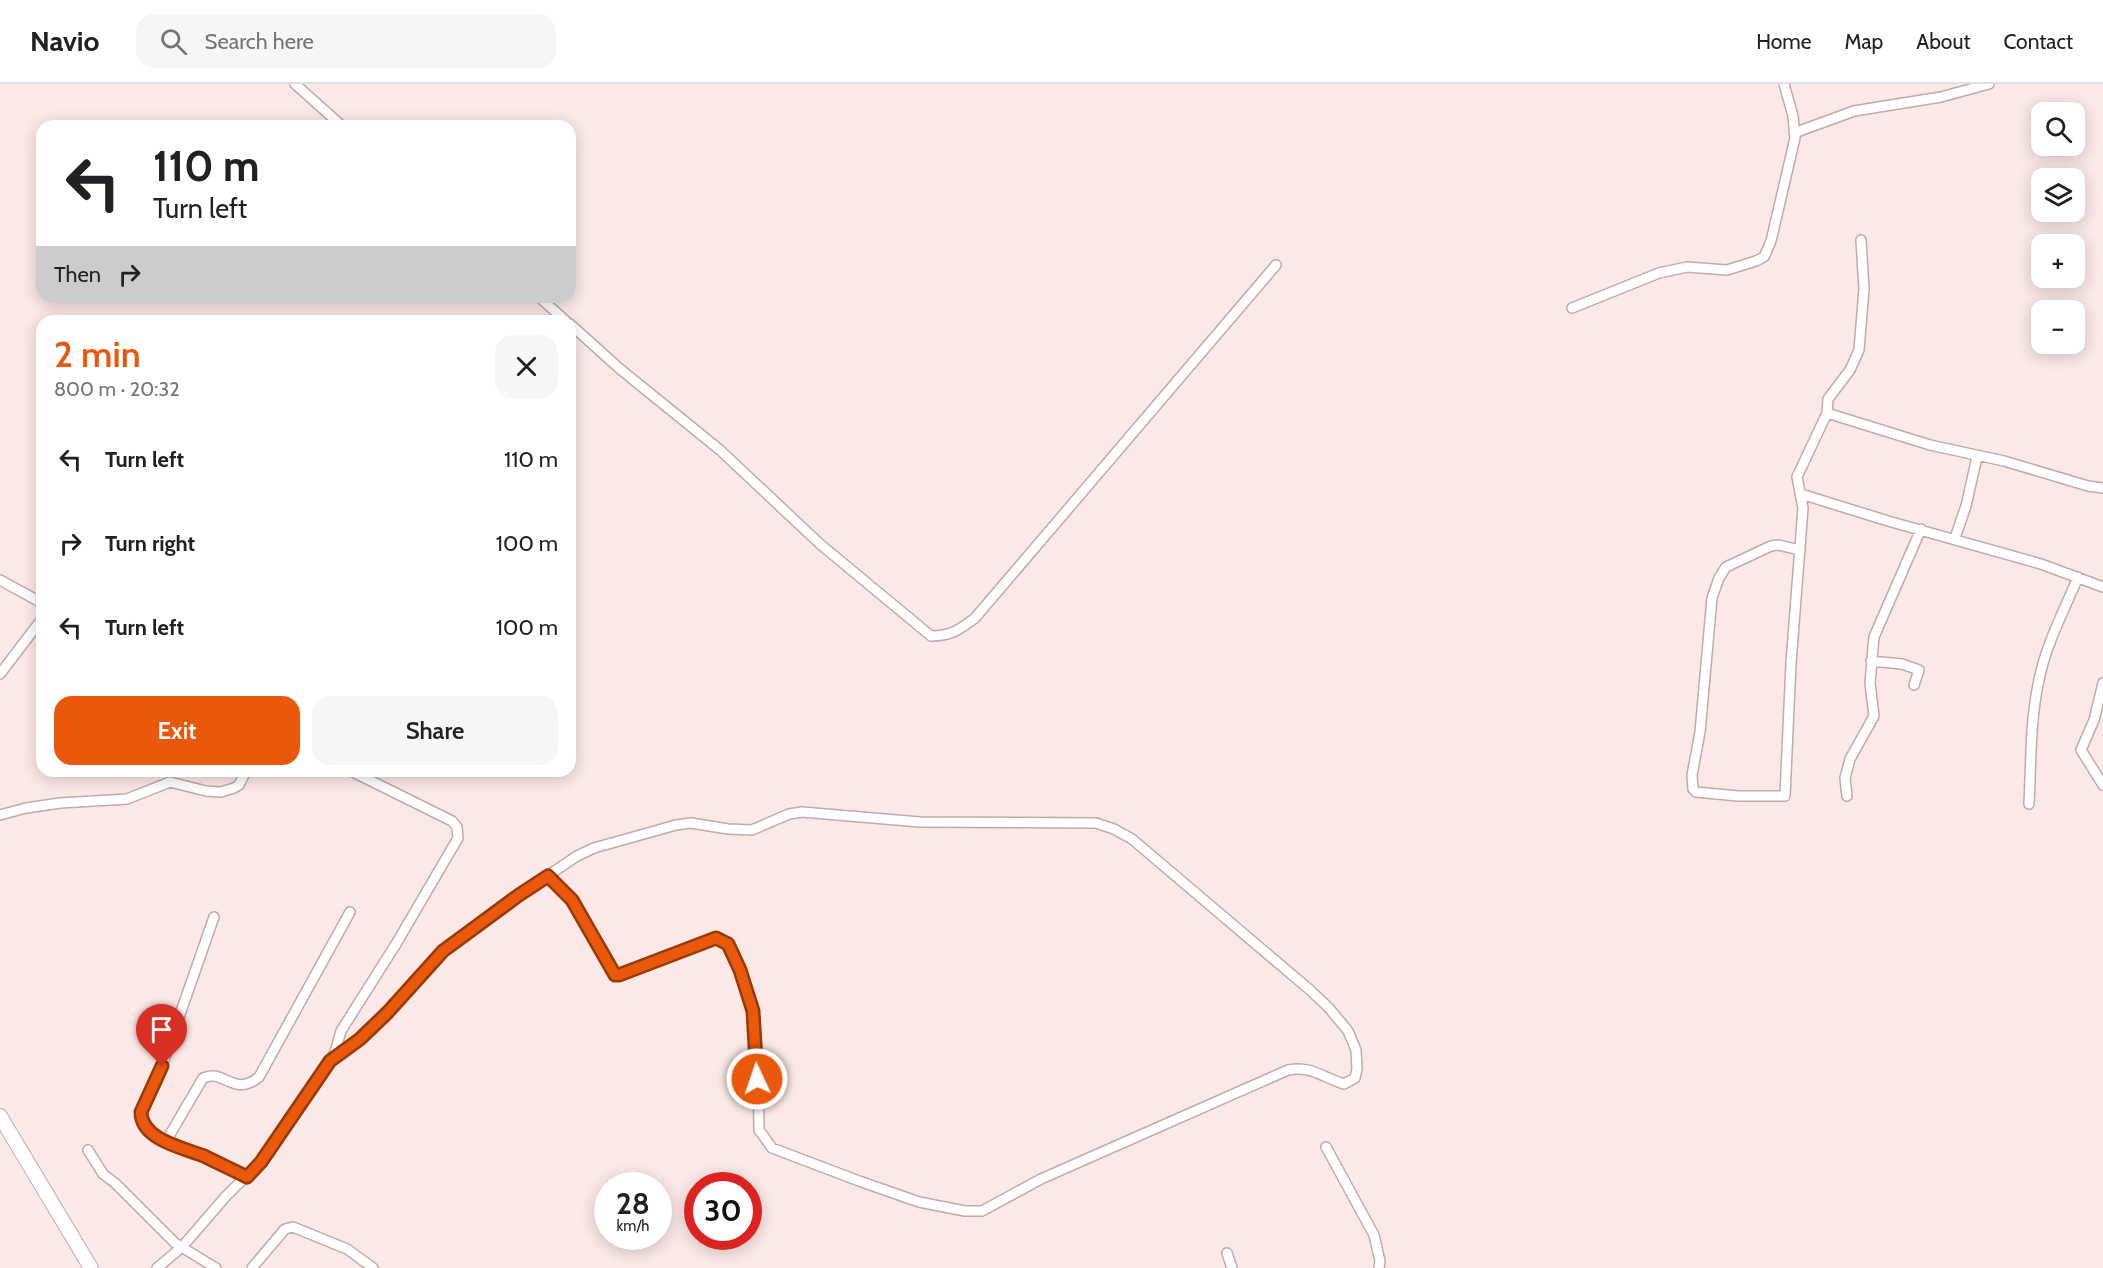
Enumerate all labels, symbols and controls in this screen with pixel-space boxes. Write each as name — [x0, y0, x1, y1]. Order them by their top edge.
search box — [136, 14, 556, 68]
text: Navio — [30, 24, 100, 58]
icon: search — [157, 25, 190, 58]
text: Search here — [205, 28, 314, 55]
text: Home — [1756, 29, 1812, 54]
text: Map — [1845, 29, 1883, 54]
text: About — [1916, 29, 1970, 54]
text: Contact — [2003, 29, 2073, 54]
map controls — [2031, 102, 2085, 354]
button: search — [2031, 102, 2085, 156]
text: 110 m — [153, 140, 260, 192]
icon: left — [54, 144, 132, 222]
button: layers — [2031, 168, 2085, 222]
text: Turn left — [153, 192, 247, 225]
button: + — [2031, 234, 2085, 288]
icon: right — [113, 258, 146, 291]
text: Then — [54, 261, 101, 288]
button: − — [2031, 300, 2085, 354]
text: 2 min — [54, 332, 141, 376]
button: close — [495, 335, 558, 398]
text: 800 m · 20:32 — [54, 377, 180, 401]
icon: left — [54, 443, 87, 476]
text: Turn left — [105, 446, 184, 473]
text: 110 m — [504, 446, 558, 473]
icon: right — [54, 527, 87, 560]
text: Turn right — [105, 530, 195, 557]
text: 100 m — [496, 530, 558, 557]
icon: left — [54, 611, 87, 644]
text: Turn left — [105, 614, 184, 641]
text: 100 m — [496, 614, 558, 641]
button: Exit — [54, 696, 300, 765]
button: Share — [312, 696, 558, 765]
pin — [136, 1004, 187, 1066]
icon: arrive — [145, 1013, 178, 1046]
position arrow — [725, 1047, 789, 1111]
speed limit sign: 30 — [684, 1172, 762, 1250]
text: 28 — [616, 1185, 650, 1222]
text: km/h — [617, 1217, 649, 1235]

